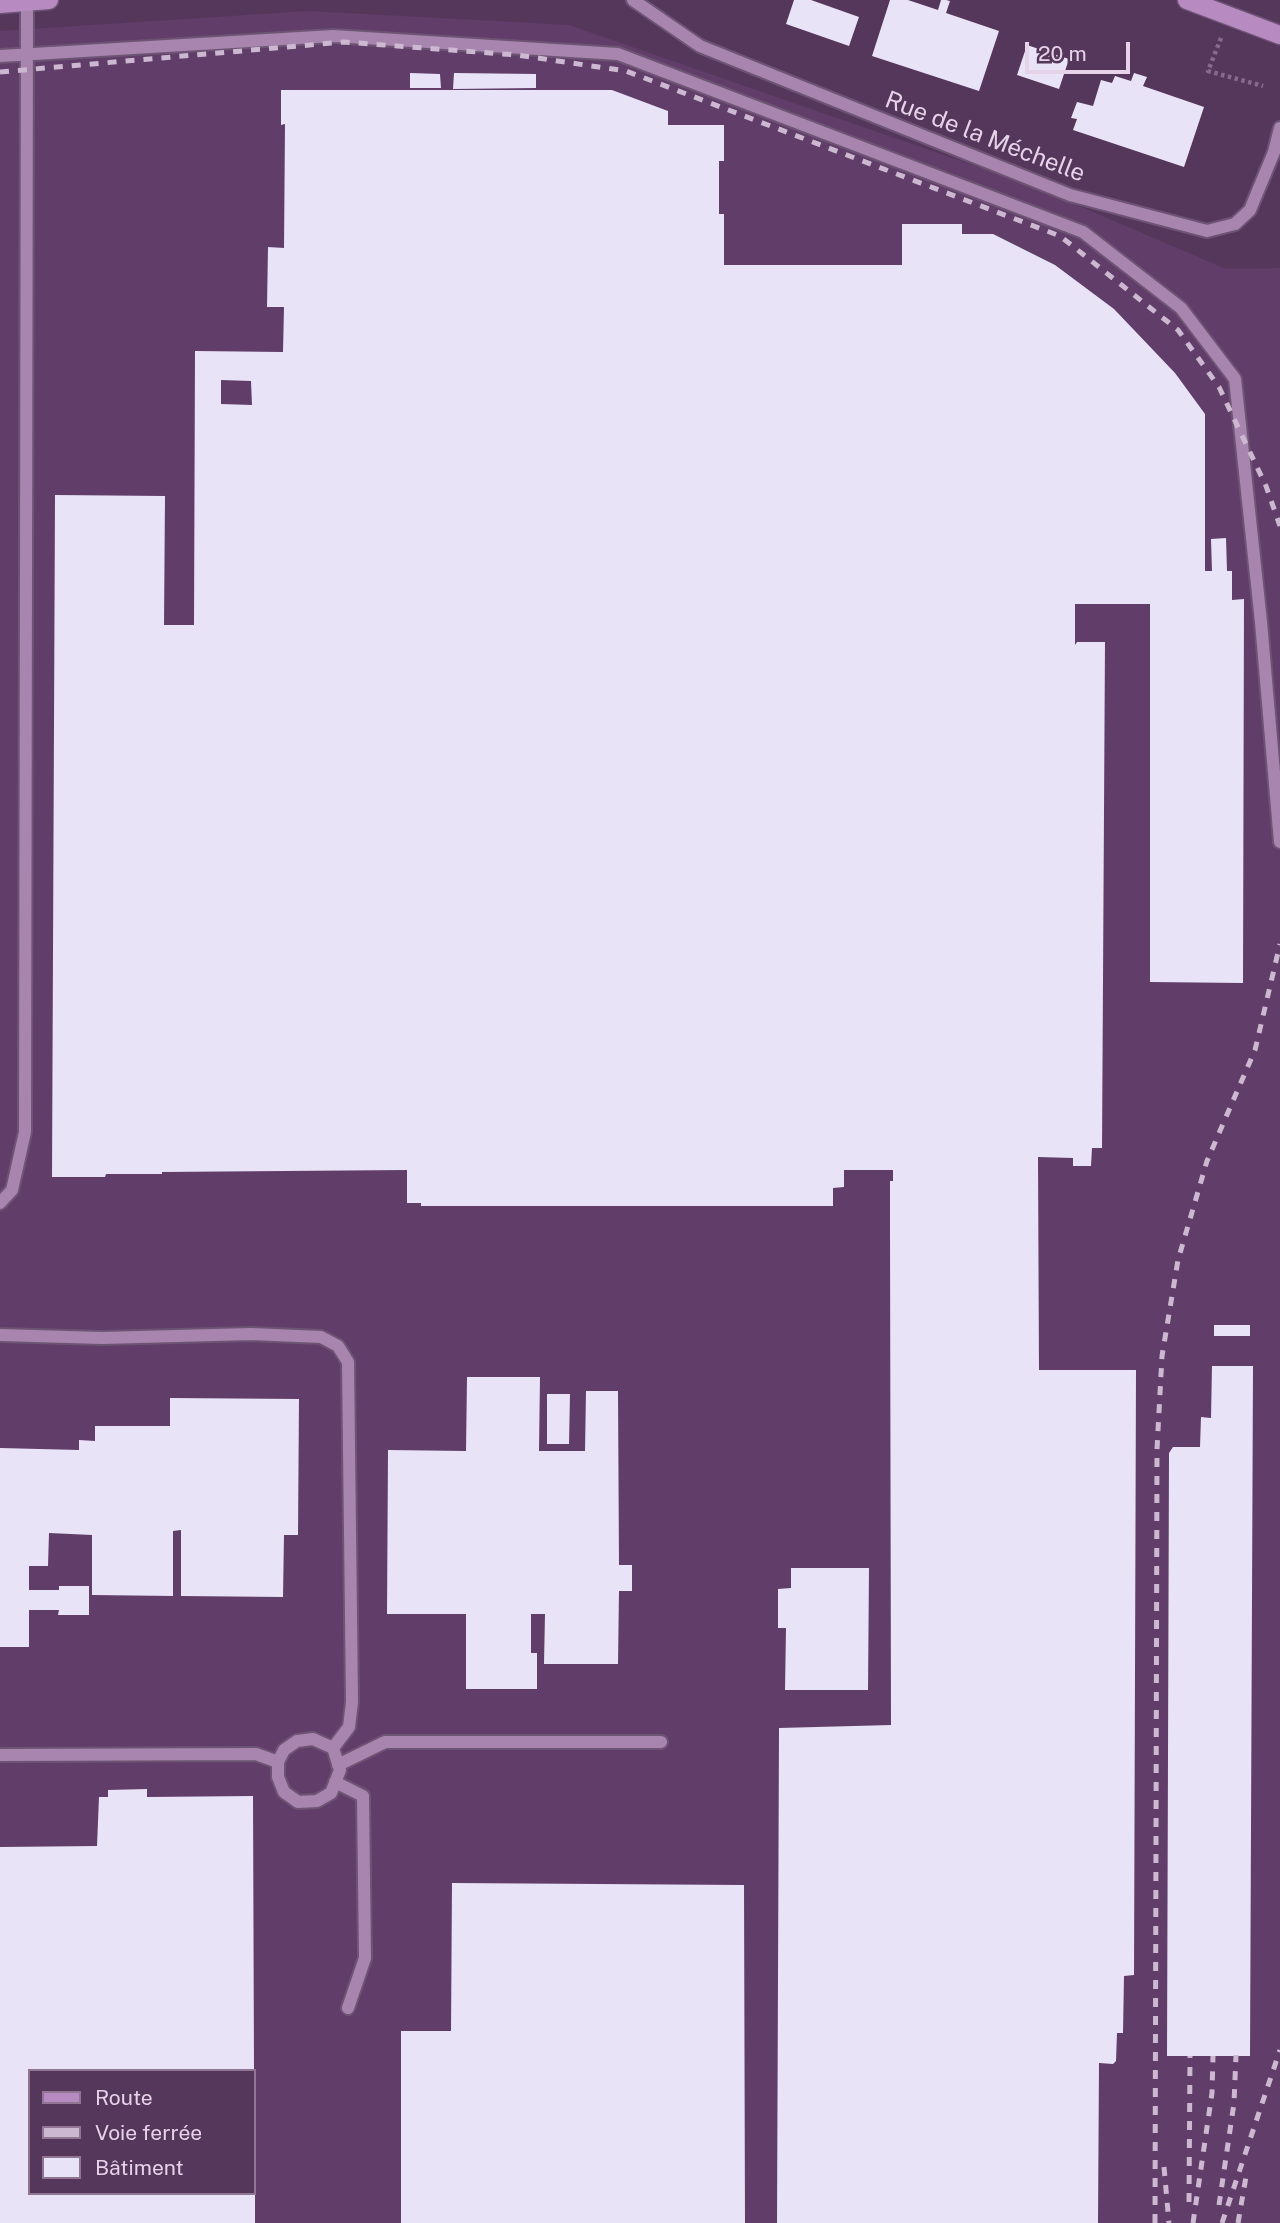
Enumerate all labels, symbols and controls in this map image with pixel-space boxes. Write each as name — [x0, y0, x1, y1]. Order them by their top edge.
scale bar — [1028, 28, 1133, 72]
text: 20 m — [1038, 41, 1087, 66]
street label: Rue de la Méchelle — [881, 86, 1089, 188]
legend — [28, 2069, 256, 2195]
text: Route — [95, 2085, 153, 2110]
text: Voie ferrée — [95, 2120, 202, 2145]
text: Bâtiment — [95, 2155, 184, 2180]

